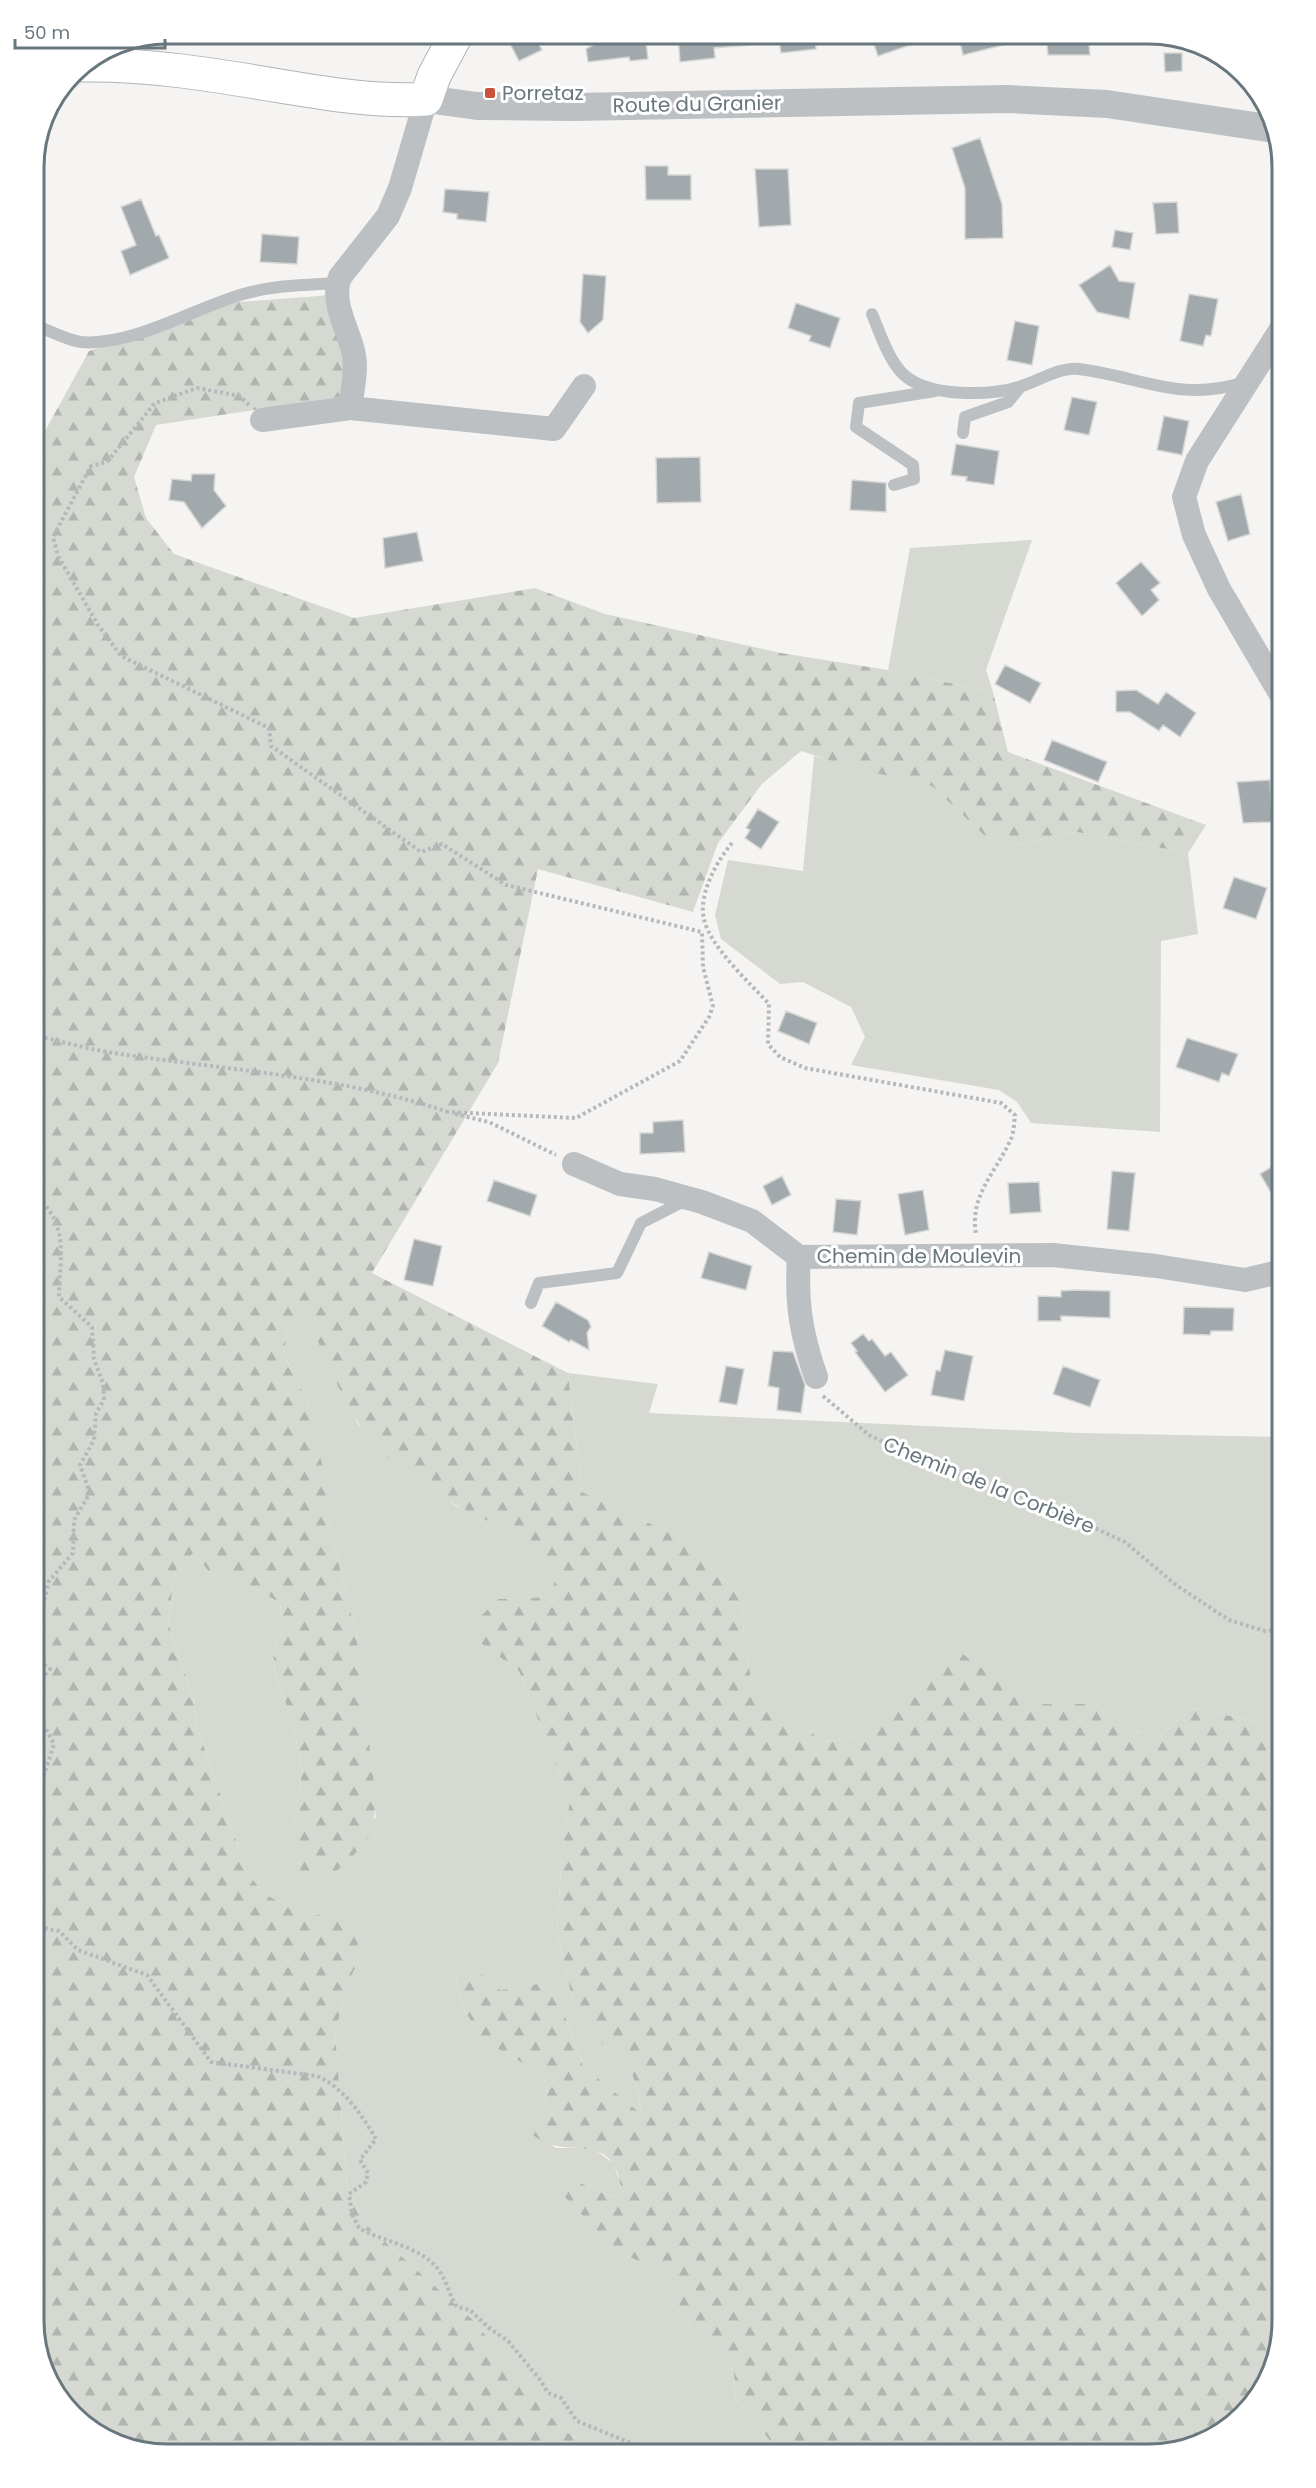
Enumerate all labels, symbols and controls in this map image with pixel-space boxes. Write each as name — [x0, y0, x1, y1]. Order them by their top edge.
scale bar — [15, 12, 165, 50]
text: 50 m — [24, 20, 70, 45]
place label: Porretaz — [502, 79, 584, 107]
marker: Porretaz — [483, 86, 497, 100]
street label: Route du Granier — [612, 89, 782, 119]
street label: Chemin de Moulevin — [817, 1242, 1021, 1270]
street label: Chemin de la Corbière — [879, 1430, 1099, 1540]

